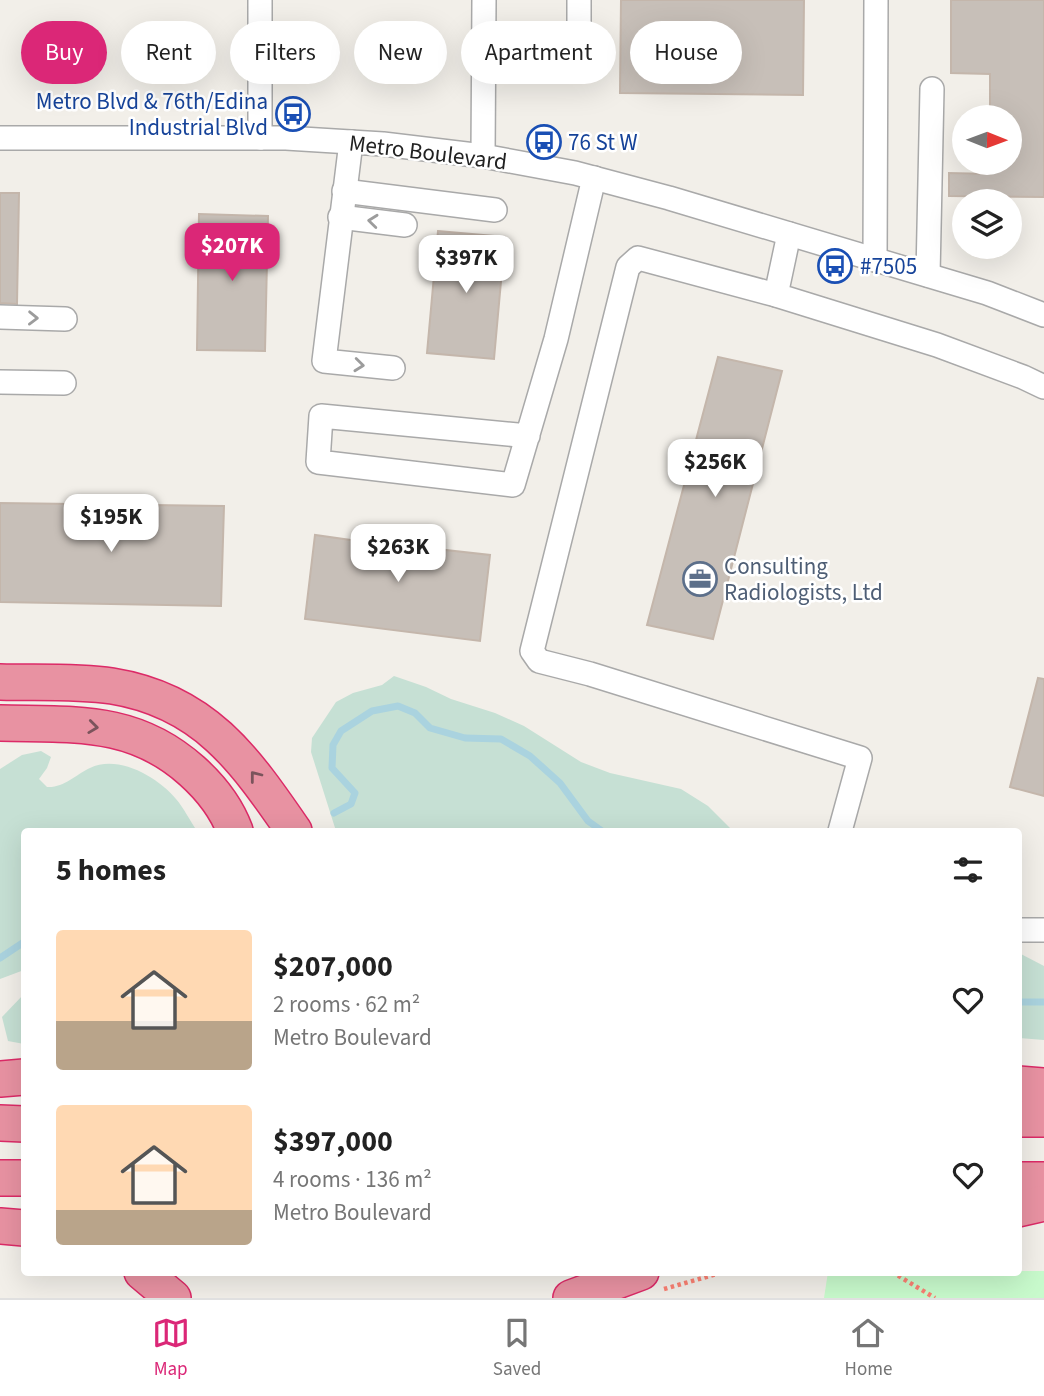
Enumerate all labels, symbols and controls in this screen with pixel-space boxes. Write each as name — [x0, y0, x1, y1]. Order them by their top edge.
chip: Buy — [21, 21, 107, 84]
chip: Rent — [121, 21, 216, 84]
chip: Filters — [230, 21, 340, 84]
chip: New — [354, 21, 447, 84]
chip: Apartment — [461, 21, 616, 84]
chip: House — [630, 21, 742, 84]
place label: Metro Blvd & 76th/Edina Industrial Blvd — [36, 85, 268, 144]
bus stop icon: Metro Blvd & 76th/Edina Industrial Blvd — [274, 95, 312, 133]
north arrow — [952, 105, 1022, 175]
map controls — [952, 105, 1022, 259]
bus stop icon: 76 St W — [525, 123, 563, 161]
street label: Metro Boulevard — [347, 126, 509, 179]
place label: 76 St W — [568, 126, 638, 159]
button: layers — [952, 189, 1022, 259]
one-way arrow — [367, 213, 379, 228]
pin: $207K — [183, 224, 281, 283]
text: $207K — [201, 229, 263, 262]
pin: $397K — [417, 236, 515, 295]
text: $397K — [435, 241, 497, 274]
bus stop icon: #7505 — [816, 247, 854, 285]
place label: #7505 — [860, 250, 917, 283]
one-way arrow — [28, 310, 38, 326]
one-way arrow — [353, 357, 364, 372]
pin: $256K — [666, 440, 764, 499]
text: $256K — [684, 445, 746, 478]
pin: $195K — [62, 494, 160, 554]
text: $195K — [80, 500, 142, 533]
pin: $263K — [349, 524, 447, 584]
text: $263K — [367, 530, 429, 563]
place label: Consulting Radiologists, Ltd — [724, 550, 883, 609]
office icon: Consulting Radiologists, Ltd — [681, 560, 719, 598]
one-way arrow — [87, 719, 98, 734]
one-way arrow — [251, 771, 264, 783]
text: 5 homes — [56, 849, 166, 892]
icon: filters — [949, 851, 987, 889]
text: $207,000 — [273, 945, 393, 988]
icon: home — [112, 958, 196, 1042]
icon: heart — [949, 981, 987, 1019]
text: 2 rooms · 62 m² — [273, 988, 420, 1021]
text: Metro Boulevard — [273, 1021, 432, 1054]
text: $397,000 — [273, 1120, 393, 1163]
icon: home — [112, 1133, 196, 1217]
icon: heart — [949, 1156, 987, 1194]
text: 4 rooms · 136 m² — [273, 1163, 432, 1196]
text: Metro Boulevard — [273, 1196, 432, 1229]
tab: Map — [152, 1314, 190, 1383]
tab: Saved — [493, 1314, 541, 1383]
tab: Home — [845, 1314, 892, 1383]

